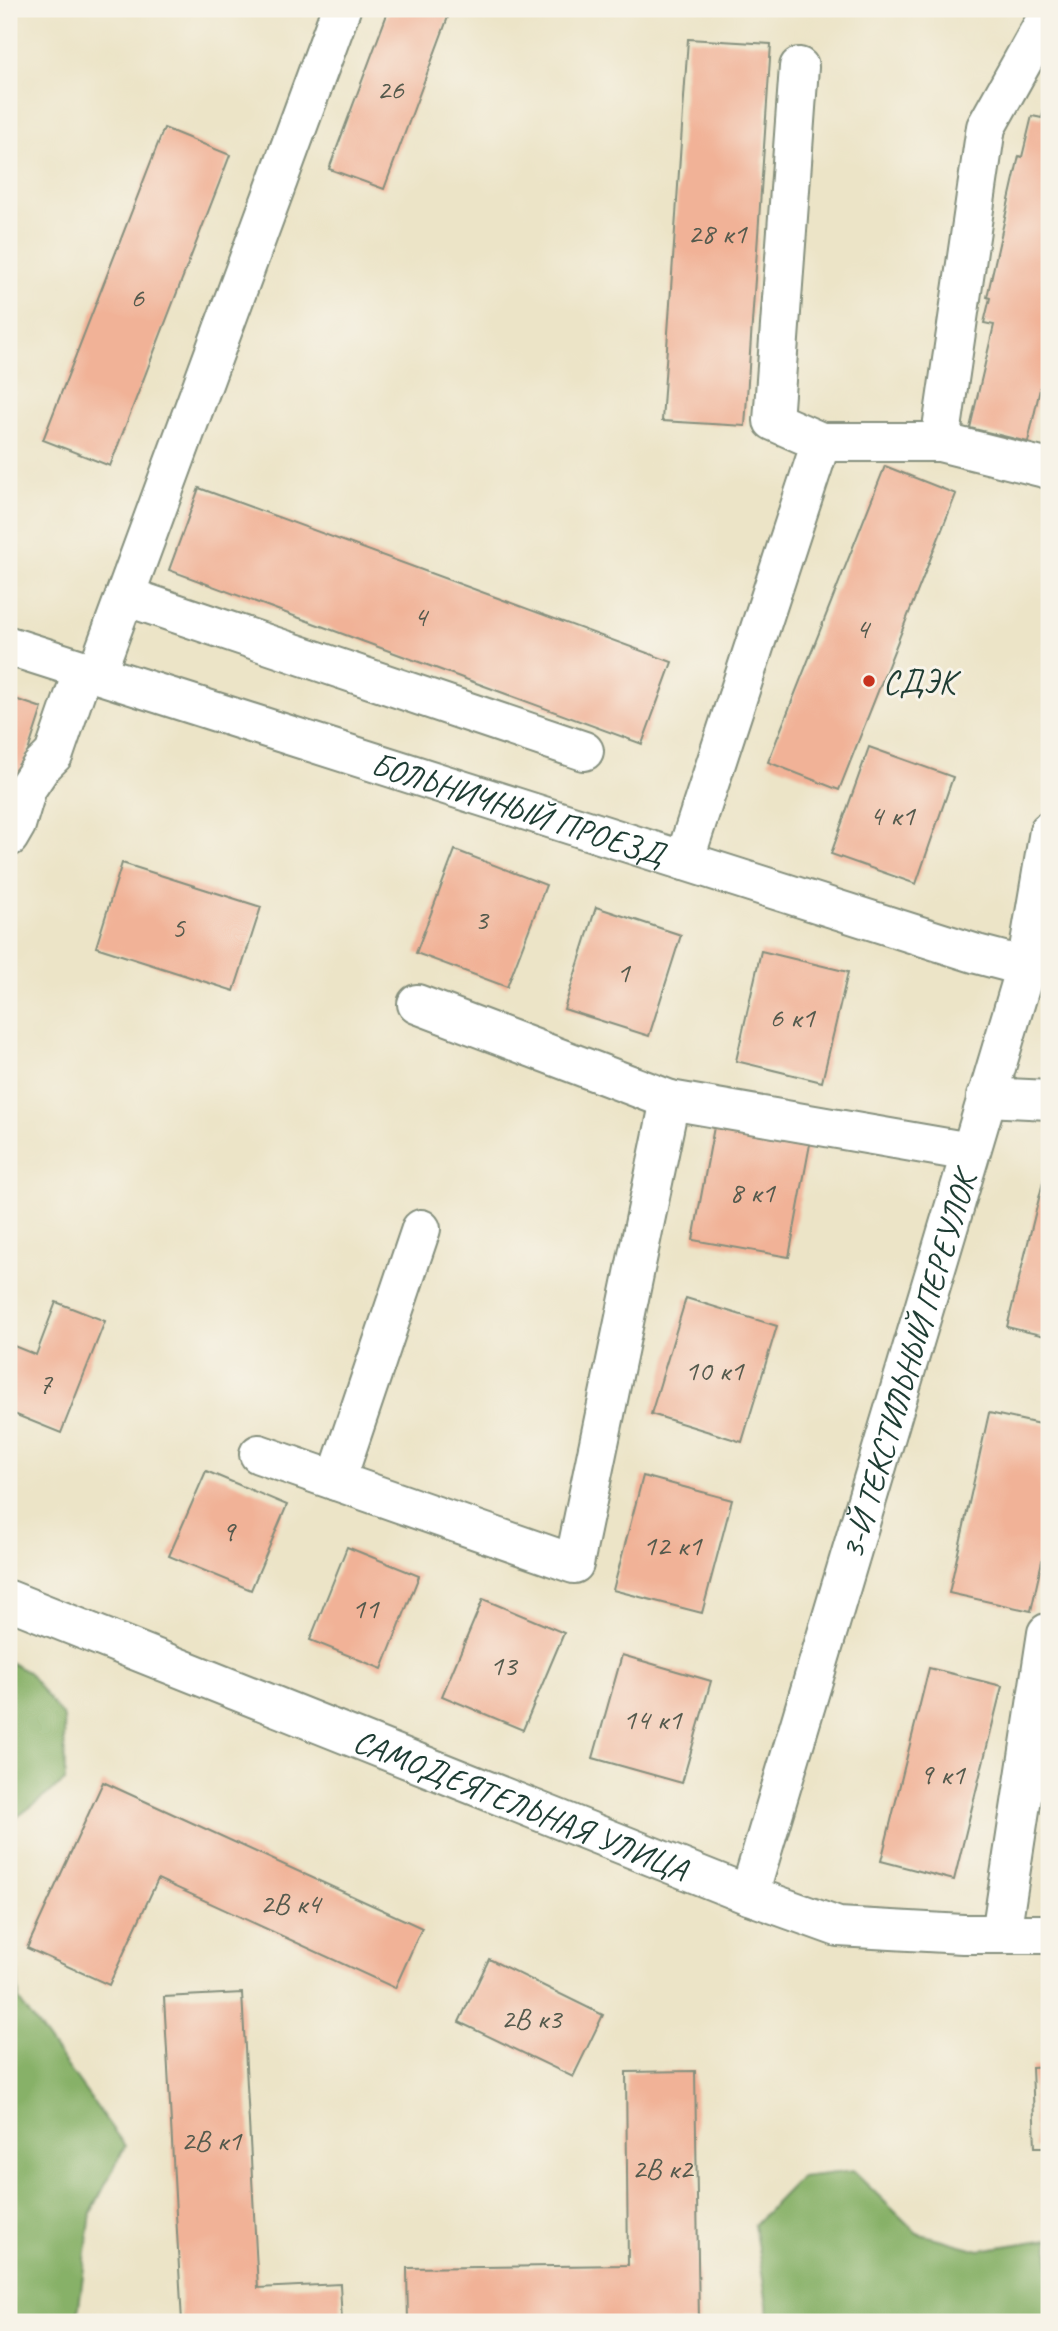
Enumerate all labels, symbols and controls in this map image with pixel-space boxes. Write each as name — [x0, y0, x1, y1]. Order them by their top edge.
house number: 26 — [377, 70, 405, 108]
house number: 28 к1 — [688, 214, 748, 252]
house number: 6 — [130, 278, 145, 316]
house number: 4 — [413, 597, 429, 635]
house number: 4 — [855, 609, 871, 647]
place label: СДЭК — [883, 661, 962, 703]
marker: СДЭК — [861, 673, 877, 689]
street label: БОЛЬНИЧНЫЙ ПРОЕЗД — [366, 743, 672, 876]
house number: 4 к1 — [869, 796, 916, 834]
house number: 3 — [474, 900, 490, 938]
house number: 5 — [171, 908, 186, 946]
house number: 1 — [616, 953, 631, 991]
house number: 6 к1 — [769, 998, 816, 1036]
street label: 3-Й ТЕКСТИЛЬНЫЙ ПЕРЕУЛОК — [831, 1161, 988, 1564]
house number: 8 к1 — [729, 1173, 776, 1211]
house number: 10 к1 — [685, 1351, 745, 1389]
house number: 7 — [38, 1364, 53, 1402]
house number: 9 — [221, 1512, 237, 1550]
house number: 12 к1 — [643, 1526, 703, 1564]
house number: 11 — [352, 1589, 380, 1627]
house number: 13 — [490, 1646, 519, 1684]
house number: 14 к1 — [623, 1700, 683, 1738]
street label: САМОДЕЯТЕЛЬНАЯ УЛИЦА — [347, 1720, 695, 1891]
house number: 9 к1 — [919, 1755, 966, 1793]
house number: 2В к4 — [260, 1884, 323, 1922]
house number: 2В к3 — [501, 1999, 564, 2037]
house number: 2В к1 — [181, 2121, 243, 2159]
house number: 2В к2 — [632, 2149, 695, 2187]

